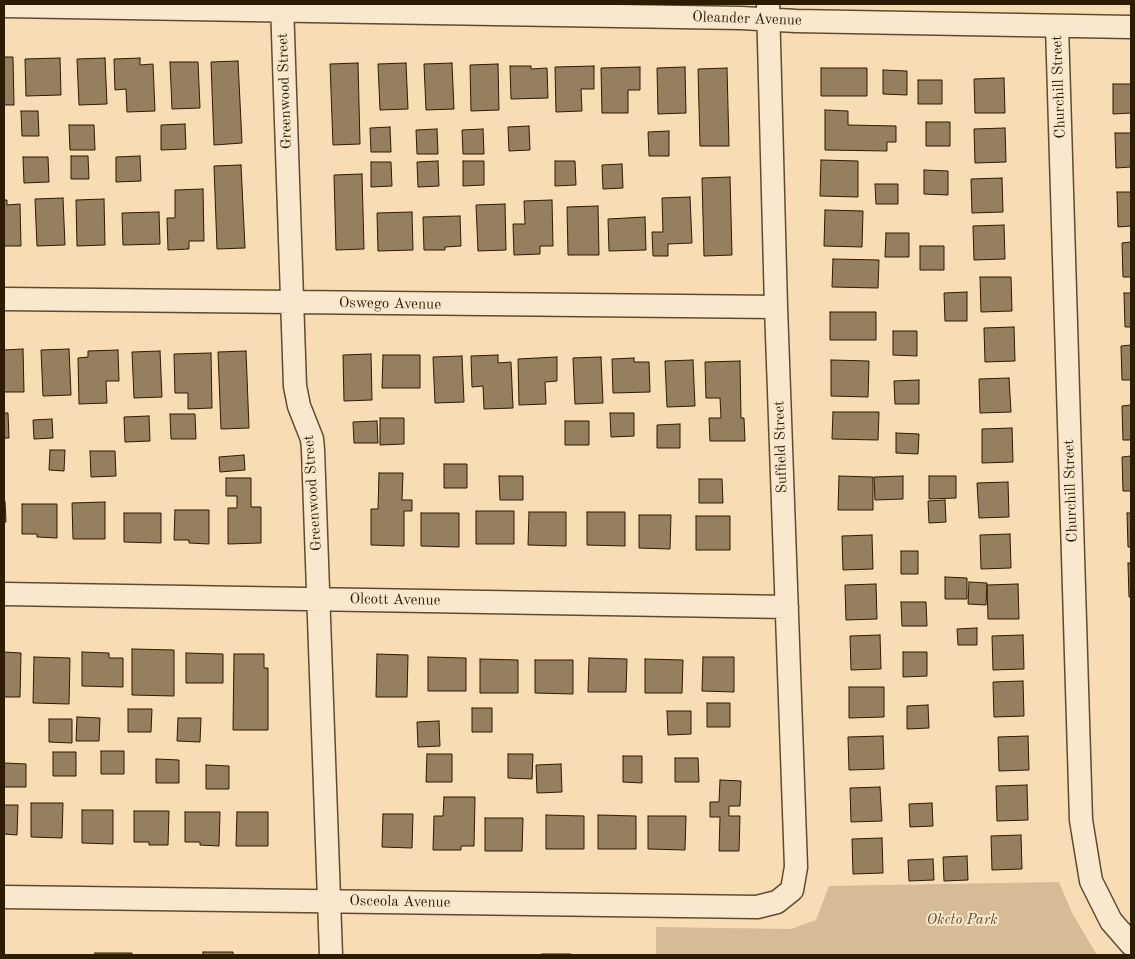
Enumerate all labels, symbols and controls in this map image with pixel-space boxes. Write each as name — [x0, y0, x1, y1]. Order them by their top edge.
street label: Oleander Avenue — [692, 8, 802, 30]
street label: Greenwood Street — [274, 33, 296, 149]
street label: Churchill Street — [1048, 35, 1070, 139]
street label: Oswego Avenue — [339, 294, 441, 314]
street label: Suffield Street — [770, 400, 792, 494]
street label: Greenwood Street — [300, 434, 326, 552]
street label: Churchill Street — [1060, 439, 1082, 543]
street label: Olcott Avenue — [349, 590, 441, 610]
street label: Osceola Avenue — [349, 892, 451, 912]
park label: Oketo Park — [926, 911, 998, 929]

